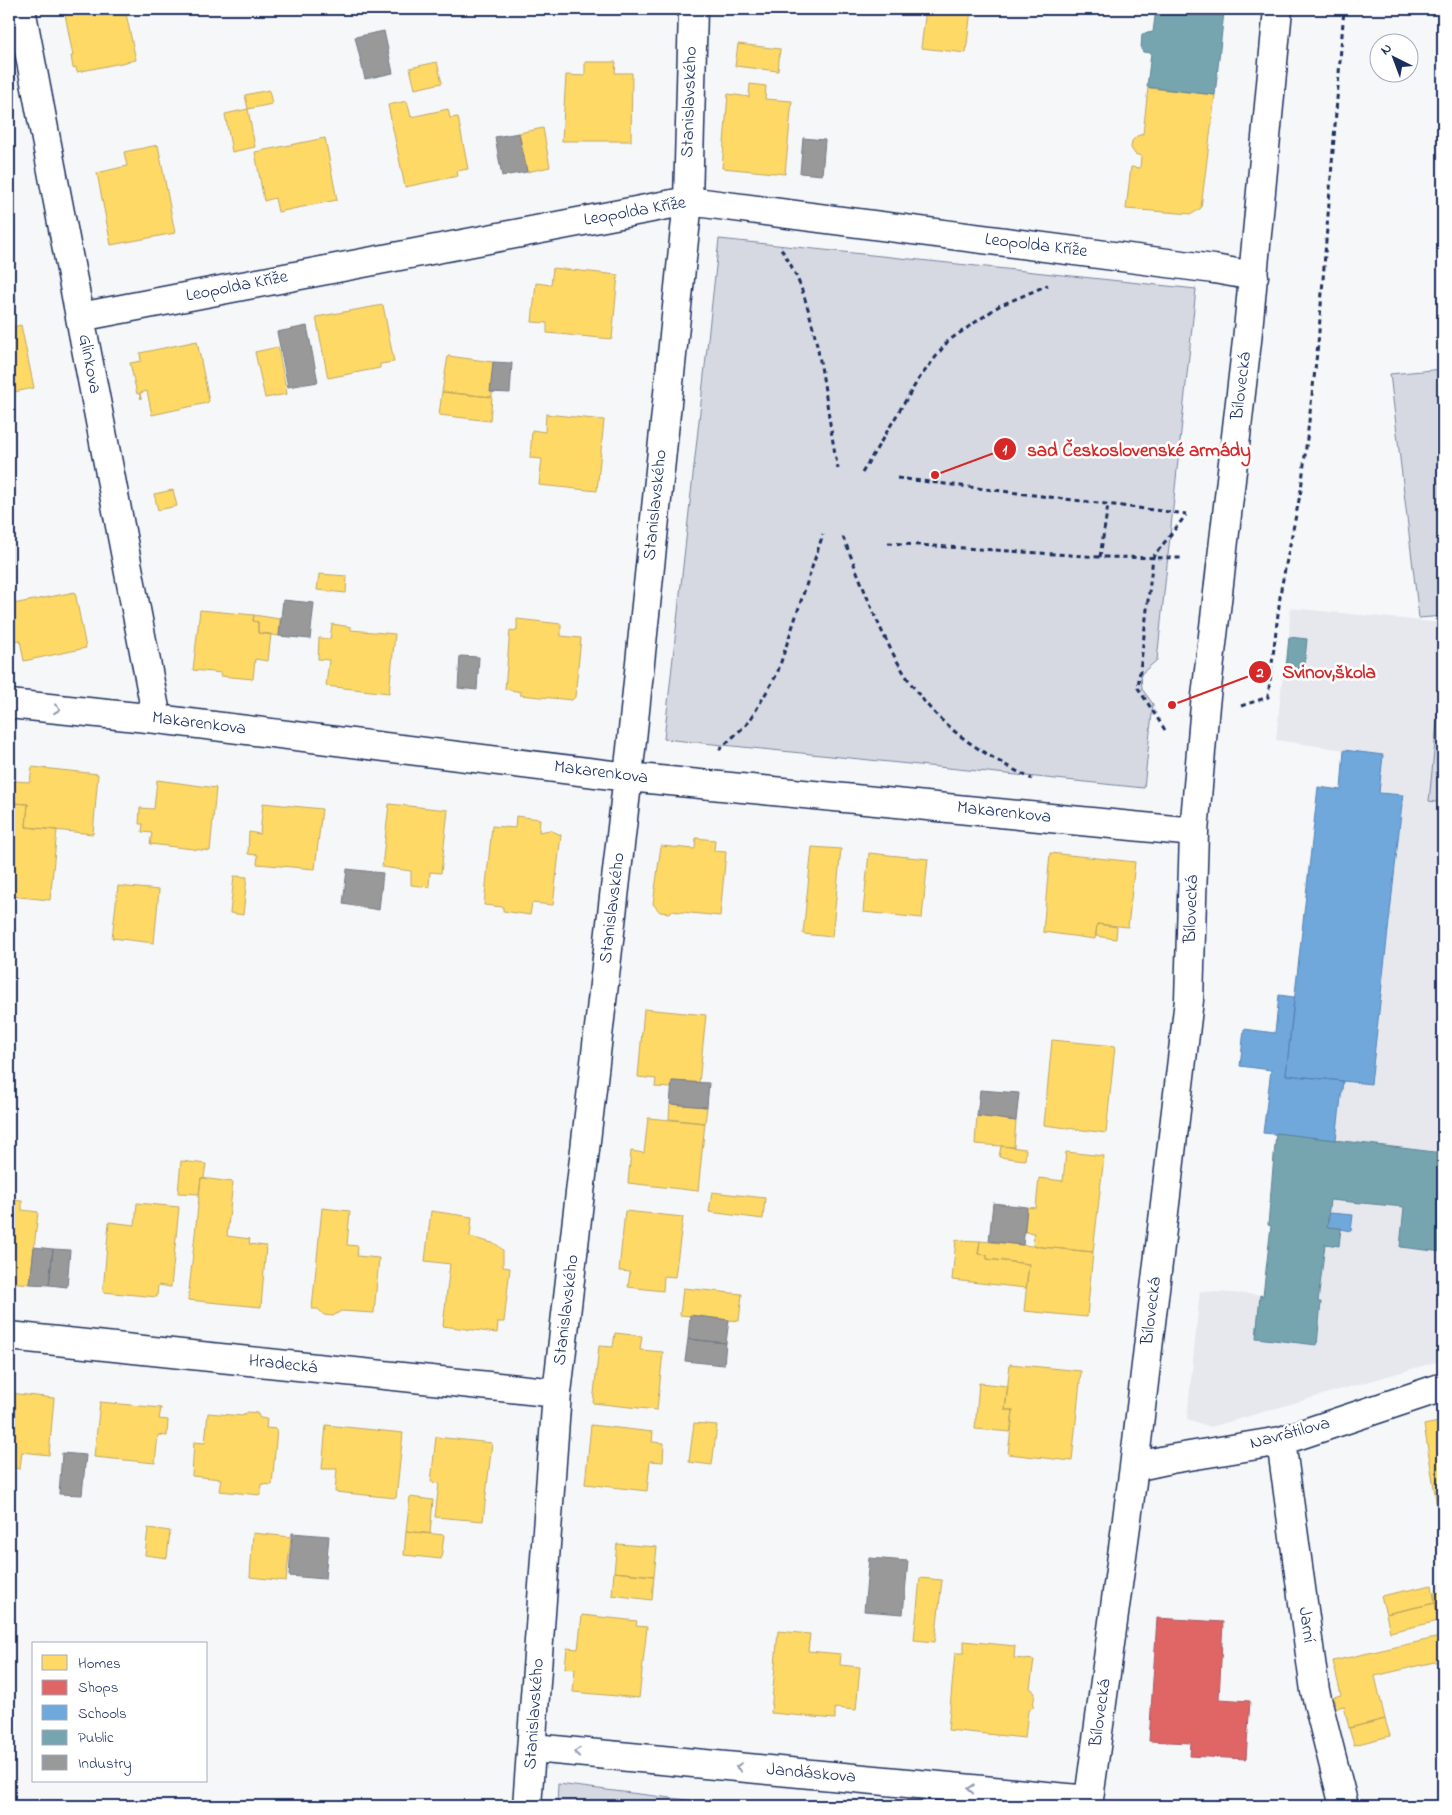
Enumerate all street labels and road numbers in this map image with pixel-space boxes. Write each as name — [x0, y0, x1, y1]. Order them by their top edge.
street label: Stanislavského — [675, 46, 705, 158]
street label: Leopolda Kříže — [582, 190, 689, 234]
street label: Leopolda Kříže — [983, 227, 1090, 265]
street label: Leopolda Kříže — [184, 264, 291, 310]
street label: Glinkova — [70, 332, 108, 396]
street label: Bílovecká — [1225, 351, 1259, 422]
street label: Stanislavského — [637, 448, 675, 562]
street label: Makarenkova — [150, 705, 248, 743]
street label: Makarenkova — [552, 754, 650, 792]
street label: Makarenkova — [956, 795, 1052, 831]
street label: Stanislavského — [593, 851, 633, 965]
street label: Bílovecká — [1178, 874, 1206, 945]
street label: Stanislavského — [547, 1253, 587, 1367]
street label: Bílovecká — [1135, 1276, 1169, 1347]
street label: Hradecká — [247, 1348, 319, 1382]
street label: Navrátilova — [1247, 1411, 1333, 1457]
street label: Jarní — [1291, 1605, 1321, 1645]
street label: Stanislavského — [518, 1658, 552, 1770]
street label: Bílovecká — [1083, 1677, 1119, 1750]
street label: Jandáskova — [765, 1757, 857, 1791]

